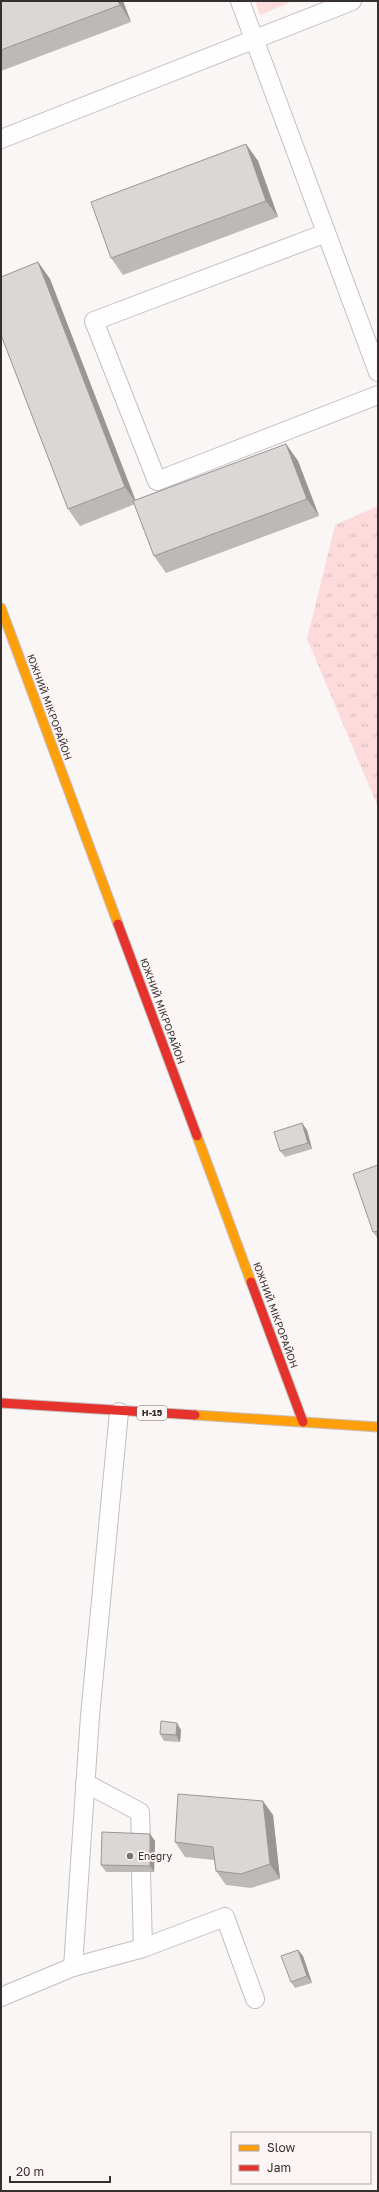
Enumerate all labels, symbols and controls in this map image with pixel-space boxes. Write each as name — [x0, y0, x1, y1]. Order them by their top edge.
street label: ЮЖНИЙ МІКРОРАЙОН — [25, 652, 75, 762]
street label: ЮЖНИЙ МІКРОРАЙОН — [138, 956, 188, 1066]
street label: ЮЖНИЙ МІКРОРАЙОН — [251, 1260, 301, 1370]
road number: Н-15 — [137, 1406, 167, 1420]
place label: Enegry — [138, 1850, 172, 1862]
marker: Enegry — [125, 1851, 135, 1861]
legend — [231, 2132, 371, 2184]
text: Slow — [267, 2140, 295, 2155]
scale bar — [10, 2158, 110, 2184]
text: Jam — [267, 2160, 291, 2175]
text: 20 m — [16, 2164, 44, 2179]

